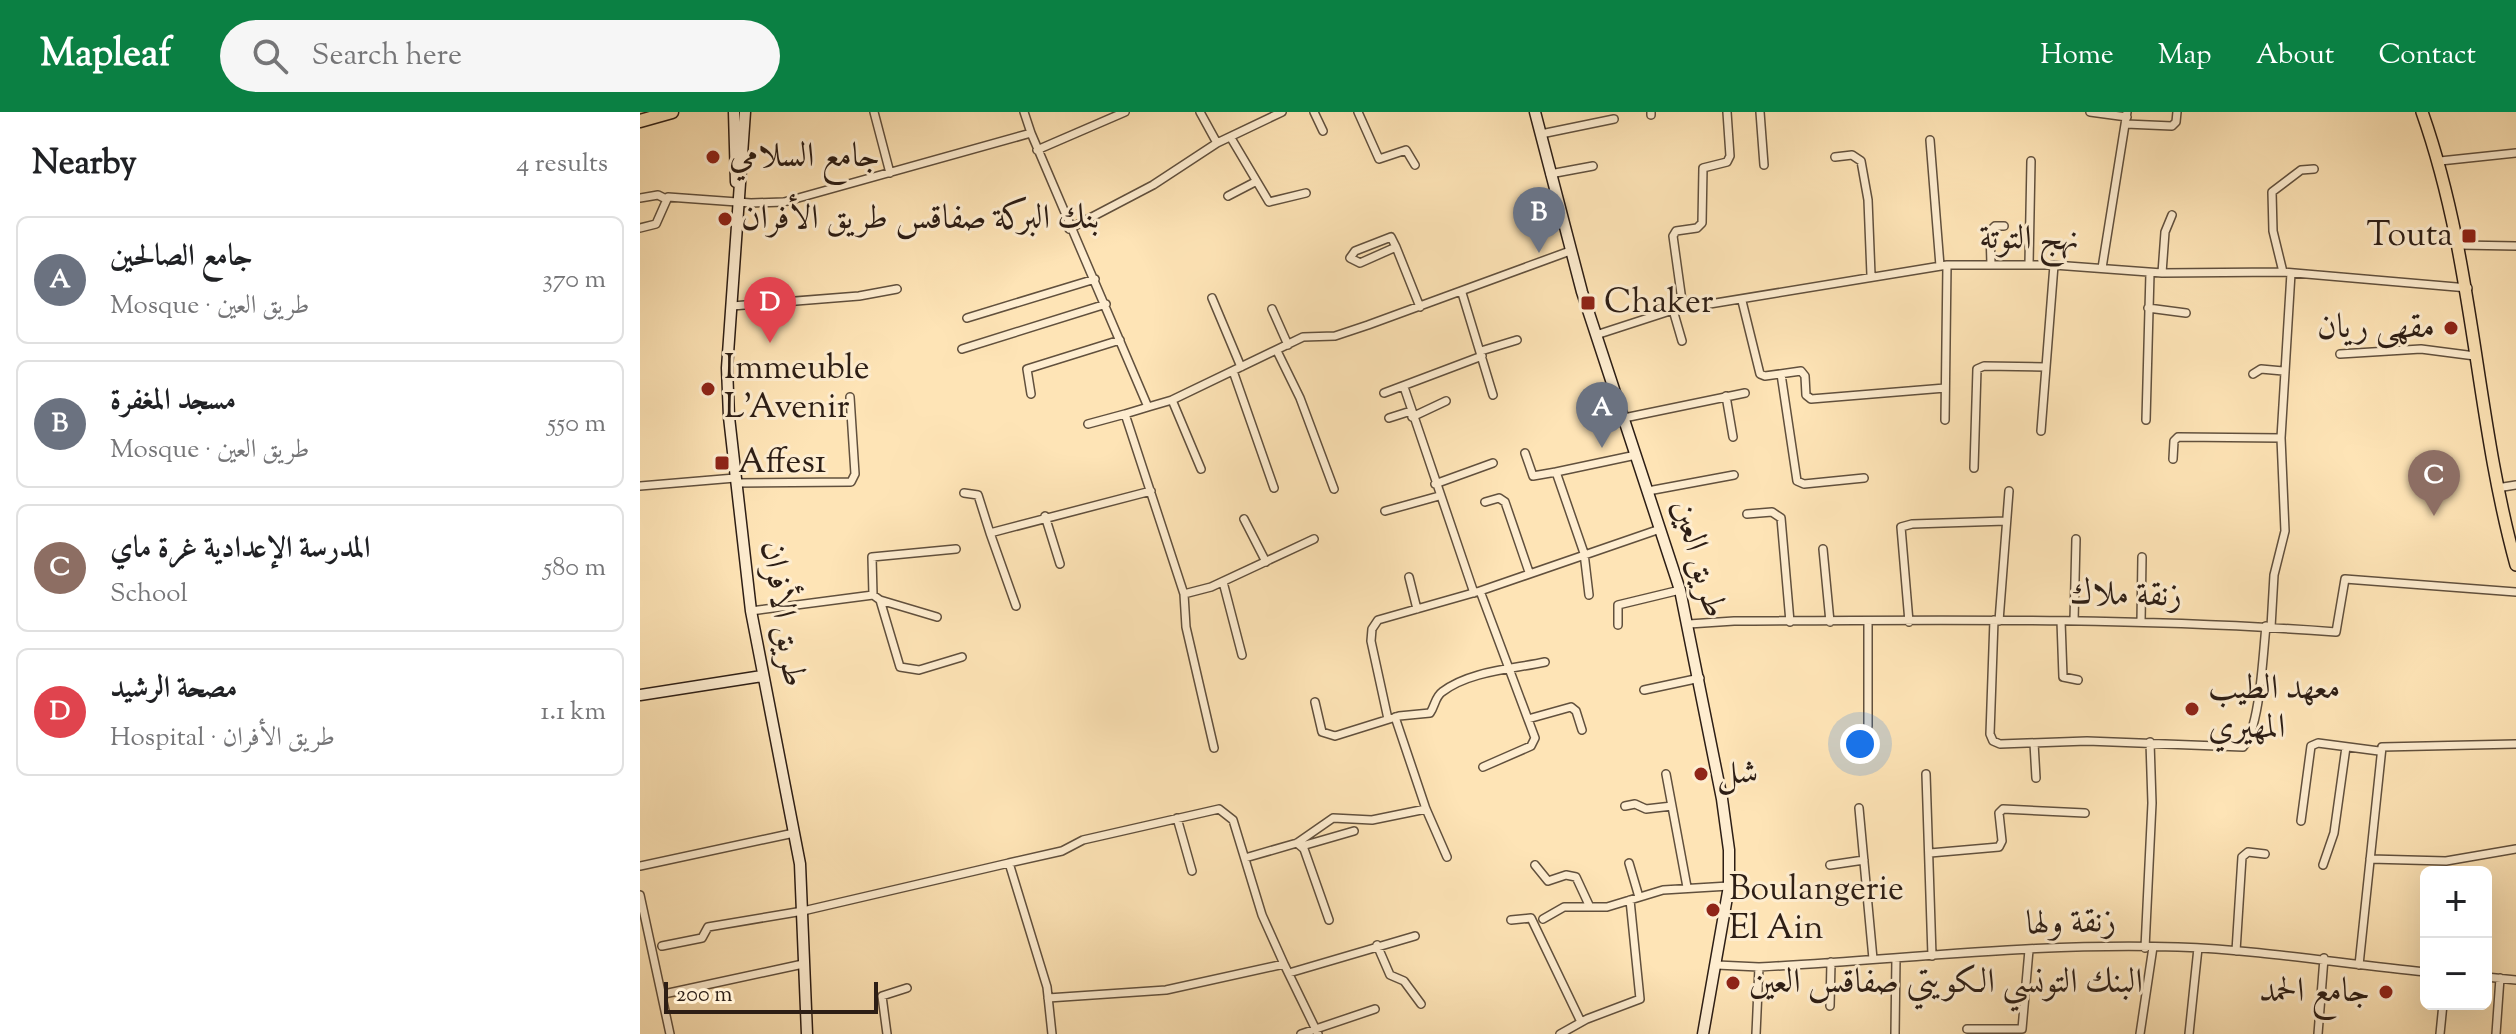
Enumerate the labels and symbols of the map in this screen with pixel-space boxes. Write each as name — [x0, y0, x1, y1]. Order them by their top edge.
place label: جامع السلامي — [729, 133, 880, 185]
marker: جامع السلامي — [704, 148, 722, 166]
pin: B — [1513, 187, 1565, 253]
place label: بنك البركة صفاقس طريق الأفران — [741, 193, 1099, 244]
marker: بنك البركة صفاقس طريق الأفران — [716, 210, 734, 228]
place label: Touta — [2367, 212, 2453, 261]
street label: نهج التوتة — [1979, 215, 2079, 268]
marker: Touta — [2460, 227, 2478, 245]
pin: D — [744, 277, 796, 343]
place label: Chaker — [1604, 279, 1714, 328]
marker: Chaker — [1579, 294, 1597, 312]
place label: مقهى ريان — [2317, 304, 2435, 353]
marker: مقهى ريان — [2442, 319, 2460, 337]
place label: Immeuble L'Avenir — [724, 345, 870, 433]
marker: Immeuble L'Avenir — [699, 380, 717, 398]
pin: A — [1576, 382, 1628, 448]
place label: Affes1 — [738, 439, 826, 488]
pin: C — [2408, 450, 2460, 516]
marker: Affes1 — [713, 454, 731, 472]
street label: طريق العين — [1658, 494, 1738, 624]
street label: طريق الأفران — [746, 537, 820, 691]
street label: زنقة ملاك — [2070, 571, 2182, 621]
place label: معهد الطيب المهيري — [2208, 665, 2341, 753]
marker: معهد الطيب المهيري — [2183, 700, 2201, 718]
your location — [1840, 724, 1880, 764]
place label: شل — [1717, 750, 1758, 799]
marker: شل — [1692, 765, 1710, 783]
place label: Boulangerie El Ain — [1729, 866, 1904, 954]
street label: زنقة ولها — [2025, 898, 2117, 950]
marker: Boulangerie El Ain — [1704, 901, 1722, 919]
place label: البنك التونسي الكويتي صفاقس العين — [1749, 959, 2143, 1012]
place label: جامع الحمد — [2259, 968, 2370, 1020]
marker: البنك التونسي الكويتي صفاقس العين — [1724, 974, 1742, 992]
scale bar — [664, 978, 878, 1014]
marker: جامع الحمد — [2377, 983, 2395, 1001]

